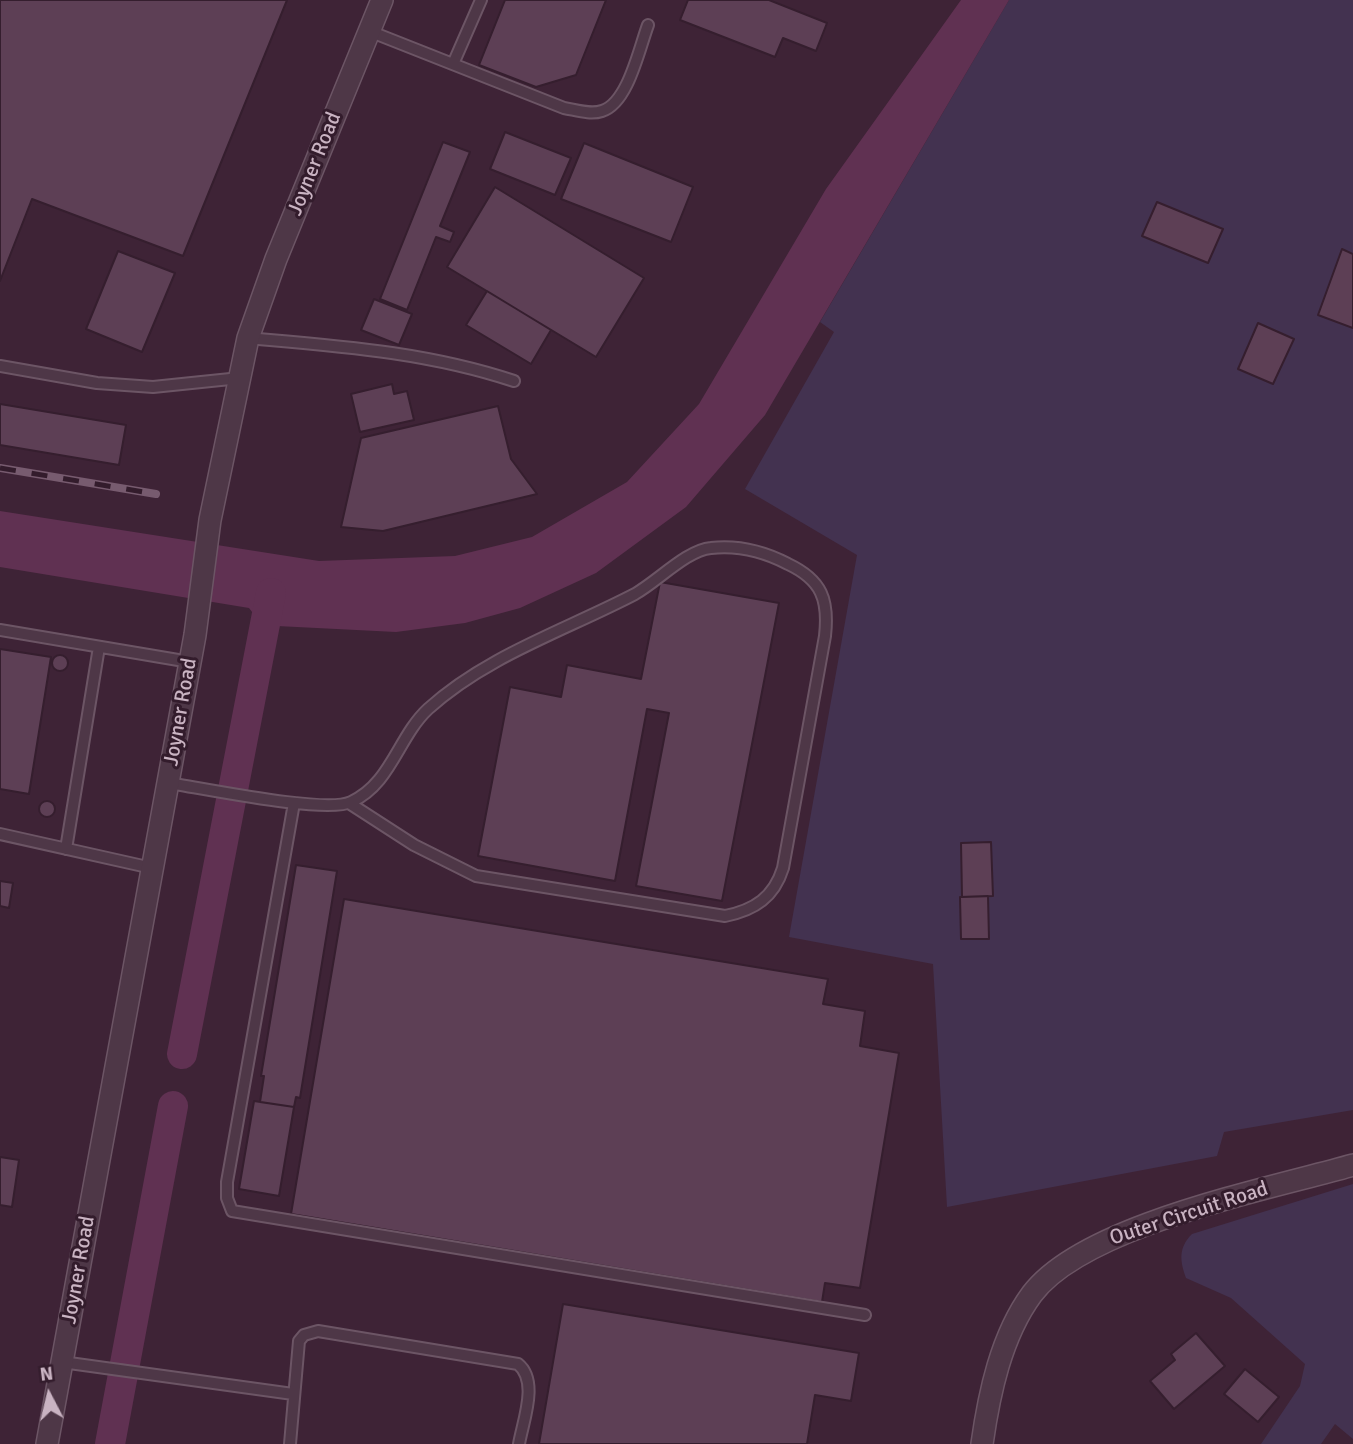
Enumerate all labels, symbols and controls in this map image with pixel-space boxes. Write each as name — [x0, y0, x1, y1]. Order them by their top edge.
street label: Joyner Road — [283, 109, 347, 219]
street label: Joyner Road — [159, 656, 203, 768]
street label: Outer Circuit Road — [1107, 1177, 1271, 1251]
street label: Joyner Road — [57, 1214, 101, 1326]
north arrow — [14, 1360, 84, 1430]
text: N — [38, 1361, 54, 1387]

